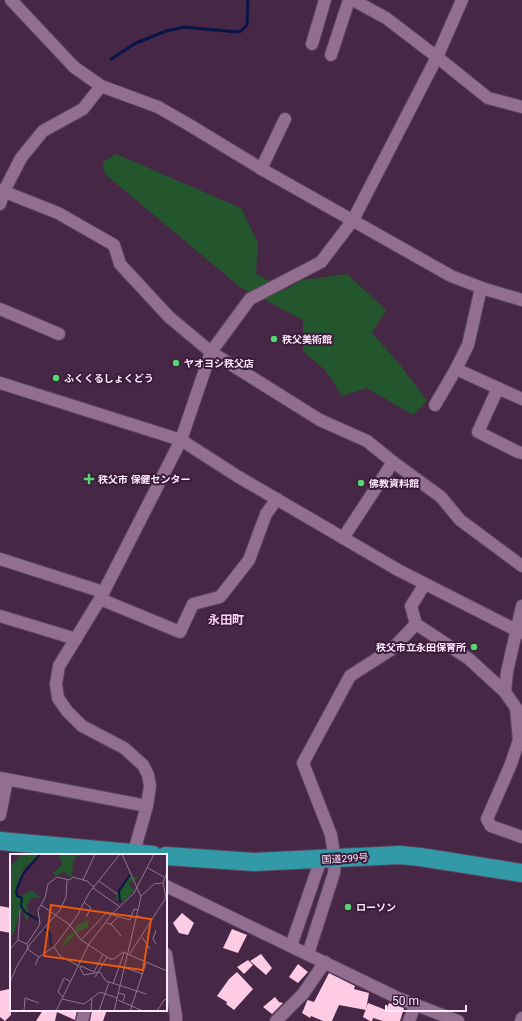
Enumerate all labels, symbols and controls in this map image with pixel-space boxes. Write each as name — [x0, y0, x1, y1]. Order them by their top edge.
marker: 秩父美術館 — [269, 334, 279, 344]
place label: 秩父美術館 — [282, 334, 332, 345]
marker: ヤオヨシ秩父店 — [171, 358, 181, 368]
place label: ヤオヨシ秩父店 — [184, 358, 254, 369]
marker: ふくくるしょくどう — [51, 373, 61, 383]
place label: ふくくるしょくどう — [64, 373, 154, 384]
marker: 秩父市 保健センター — [83, 473, 95, 485]
place label: 秩父市 保健センター — [98, 474, 191, 485]
marker: 佛教資料館 — [356, 478, 366, 488]
place label: 佛教資料館 — [368, 478, 419, 489]
district label: 永田町 — [208, 613, 244, 627]
place label: 秩父市立永田保育所 — [376, 642, 466, 653]
marker: 秩父市立永田保育所 — [469, 642, 479, 652]
street label: 国道299号 — [321, 852, 369, 865]
inset map — [10, 854, 167, 1011]
marker: ローソン — [343, 902, 353, 912]
place label: ローソン — [356, 902, 396, 913]
scale bar — [386, 987, 466, 1013]
text: 50 m — [392, 994, 419, 1008]

